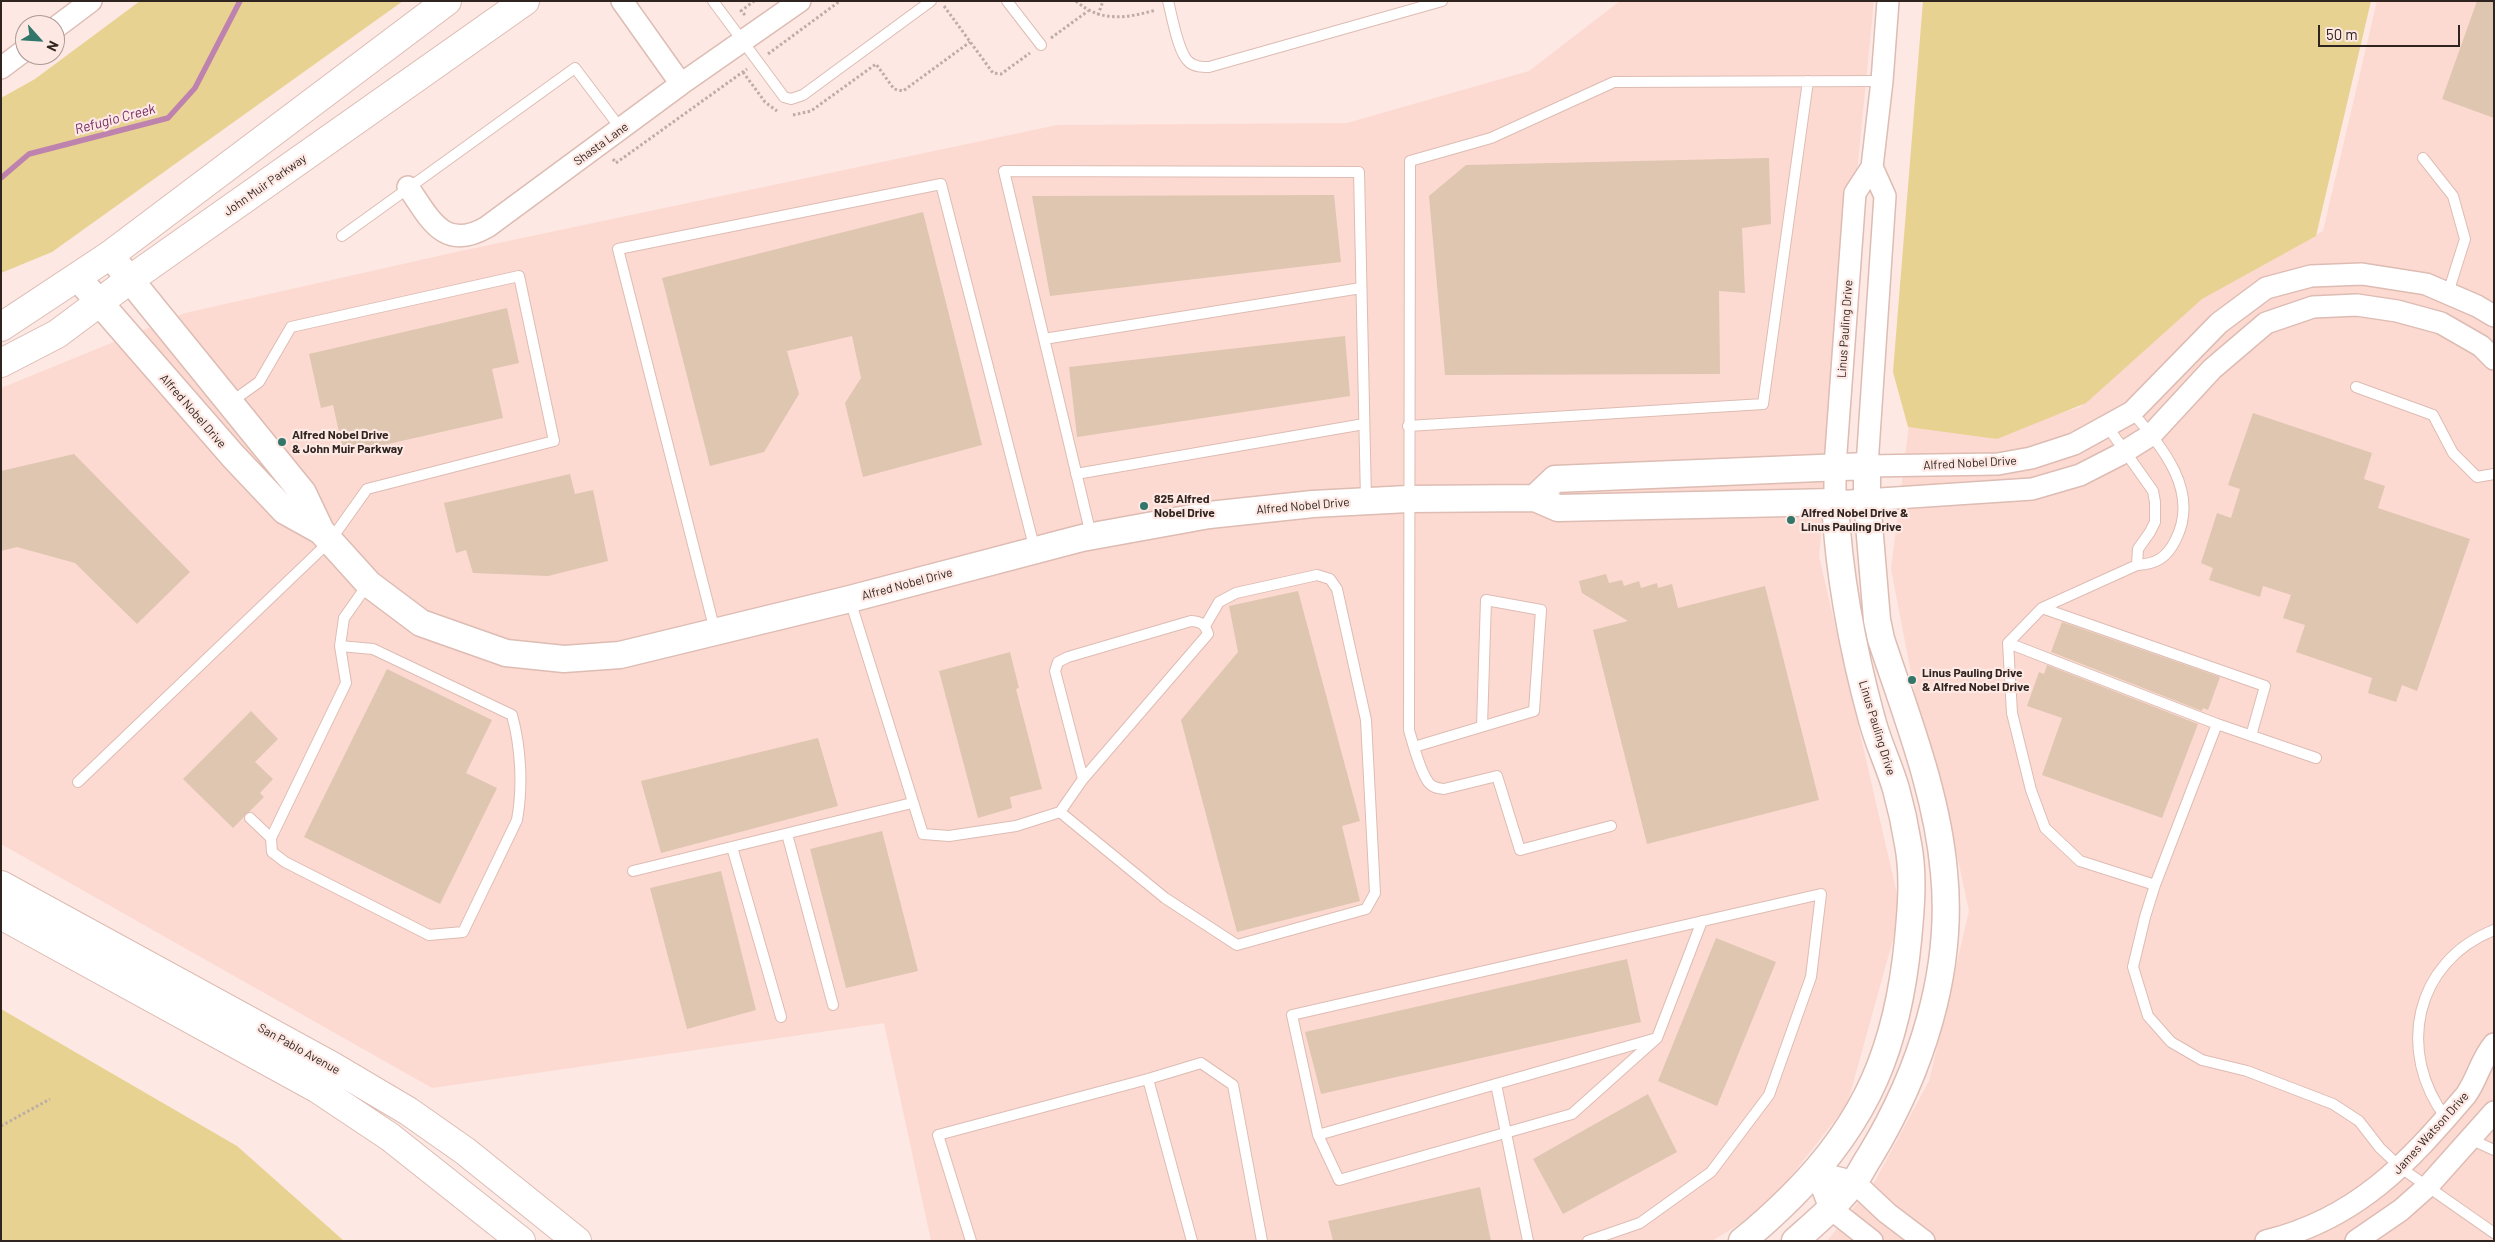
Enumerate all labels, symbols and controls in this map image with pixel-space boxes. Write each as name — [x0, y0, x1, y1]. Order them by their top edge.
north arrow — [15, 15, 65, 65]
scale bar — [2320, 15, 2462, 47]
text: 50 m — [2326, 25, 2358, 43]
text: N — [43, 38, 63, 54]
water label: Refugio Creek — [73, 100, 157, 138]
street label: Shasta Lane — [571, 119, 631, 169]
street label: John Muir Parkway — [221, 151, 309, 219]
street label: Linus Pauling Drive — [1834, 279, 1856, 379]
street label: Alfred Nobel Drive — [157, 371, 229, 451]
place label: Alfred Nobel Drive & John Muir Parkway — [292, 428, 403, 456]
marker: Alfred Nobel Drive & John Muir Parkway — [276, 436, 288, 448]
street label: Alfred Nobel Drive — [1923, 453, 2017, 473]
place label: 825 Alfred Nobel Drive — [1154, 492, 1215, 520]
street label: Alfred Nobel Drive — [1256, 495, 1350, 517]
marker: 825 Alfred Nobel Drive — [1138, 500, 1150, 512]
place label: Alfred Nobel Drive & Linus Pauling Drive — [1801, 506, 1908, 534]
marker: Alfred Nobel Drive & Linus Pauling Drive — [1785, 514, 1797, 526]
street label: Alfred Nobel Drive — [860, 565, 954, 603]
place label: Linus Pauling Drive & Alfred Nobel Drive — [1922, 666, 2029, 694]
marker: Linus Pauling Drive & Alfred Nobel Drive — [1906, 674, 1918, 686]
street label: Linus Pauling Drive — [1856, 679, 1898, 777]
street label: San Pablo Avenue — [255, 1021, 343, 1077]
street label: James Watson Drive — [2390, 1089, 2472, 1177]

